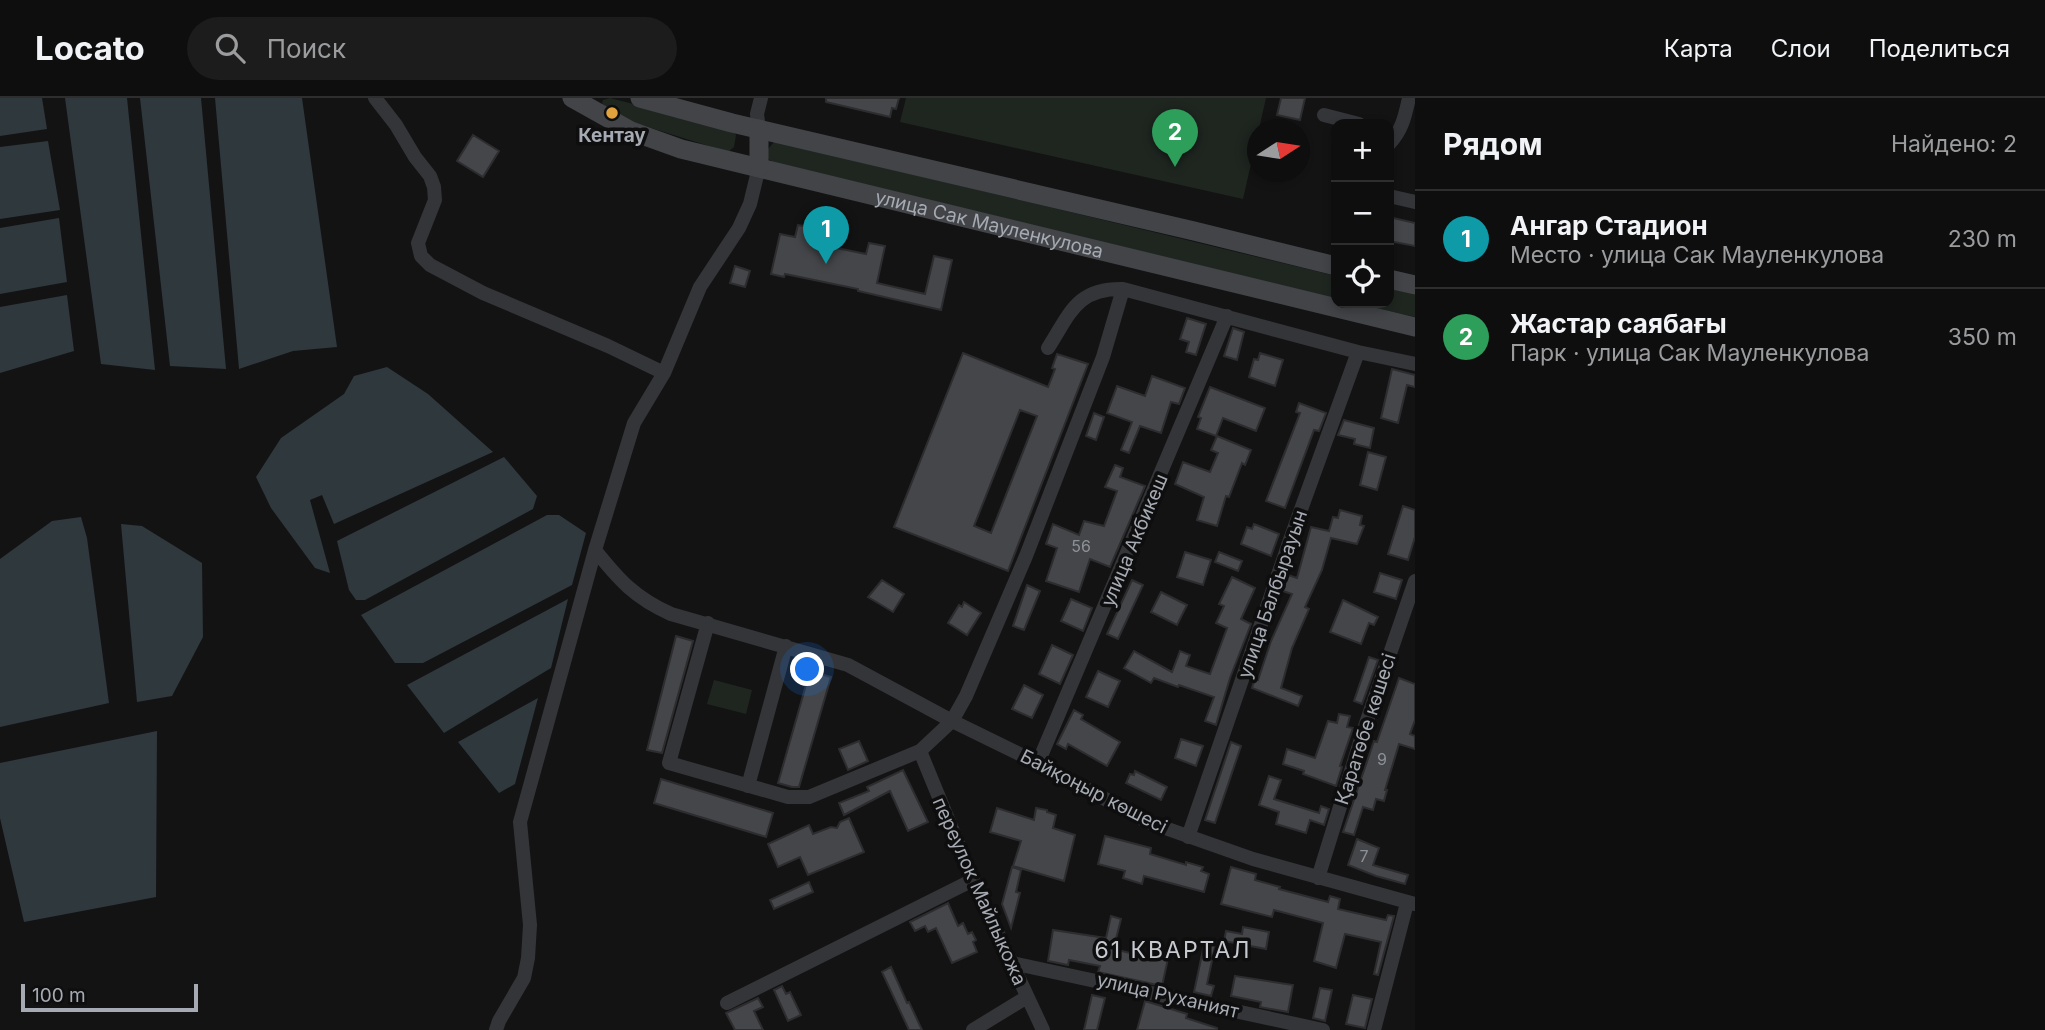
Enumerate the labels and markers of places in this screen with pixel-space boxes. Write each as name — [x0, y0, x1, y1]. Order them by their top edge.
marker: Кентау — [604, 105, 620, 121]
pin: 2 — [1152, 109, 1198, 167]
place label: Кентау — [578, 124, 646, 147]
pin: 1 — [803, 206, 849, 264]

